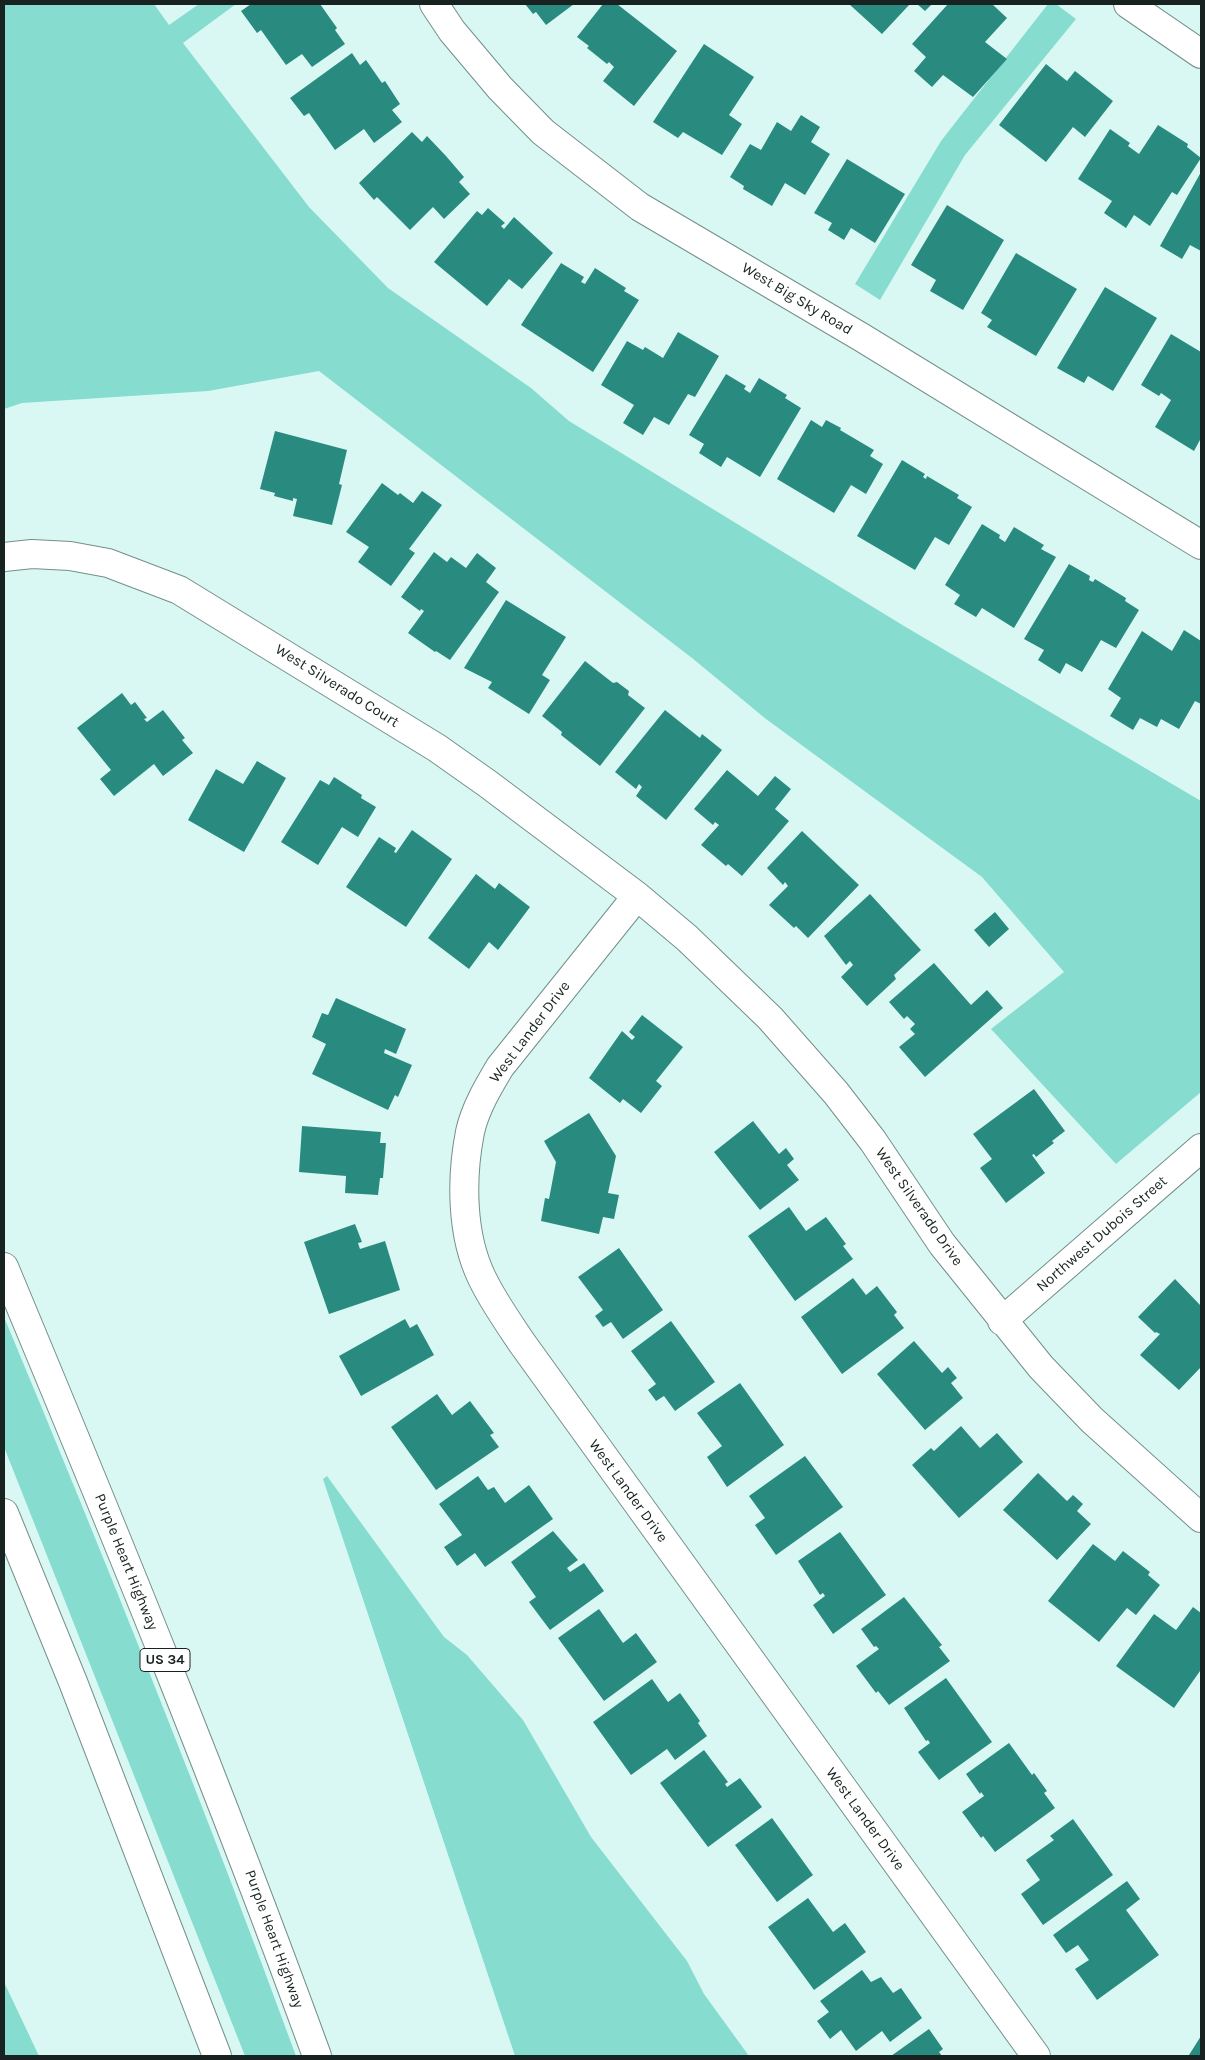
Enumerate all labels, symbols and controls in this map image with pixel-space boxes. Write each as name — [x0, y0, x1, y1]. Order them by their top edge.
street label: West Big Sky Road — [738, 259, 856, 339]
street label: West Silverado Court — [272, 641, 402, 731]
street label: West Lander Drive — [486, 978, 574, 1086]
street label: West Silverado Drive — [871, 1144, 967, 1270]
street label: Northwest Dubois Street — [1033, 1172, 1171, 1296]
street label: West Lander Drive — [585, 1436, 671, 1546]
street label: Purple Heart Highway — [90, 1491, 162, 1633]
road number: US 34 — [140, 1648, 190, 1672]
street label: West Lander Drive — [822, 1764, 908, 1874]
street label: Purple Heart Highway — [241, 1867, 307, 2011]

